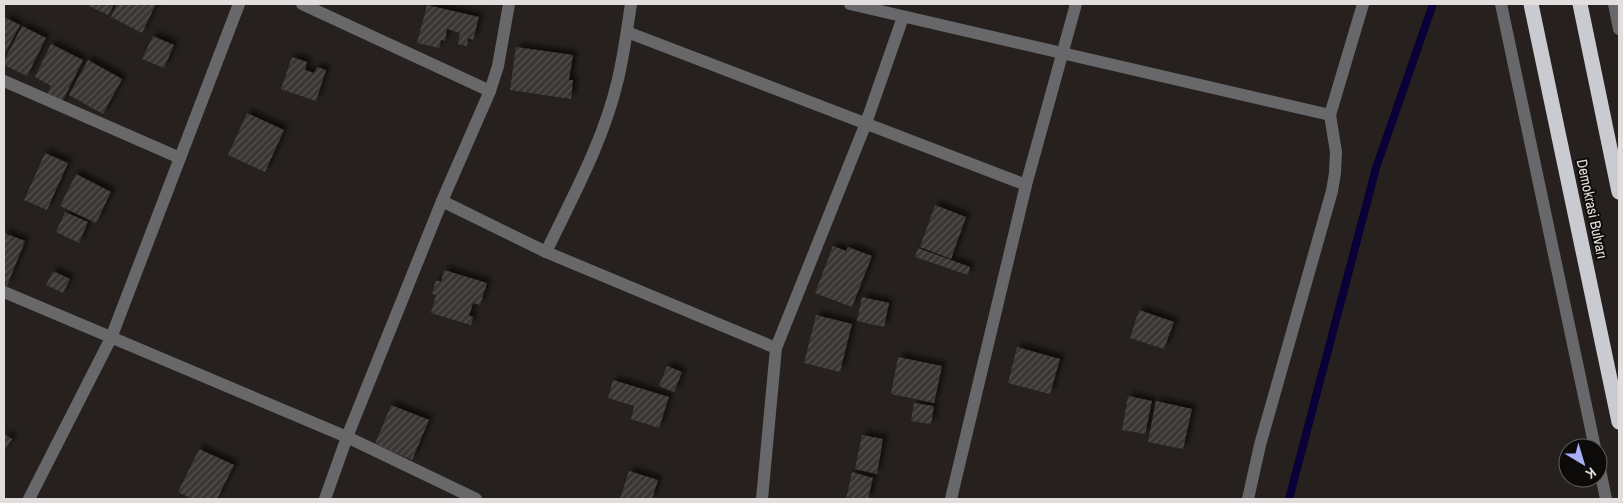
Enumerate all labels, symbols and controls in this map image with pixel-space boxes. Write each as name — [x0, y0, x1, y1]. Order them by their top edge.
street label: Demokrasi Bulvarı — [1572, 157, 1613, 261]
north arrow — [1558, 438, 1608, 488]
text: K — [1582, 464, 1600, 483]

